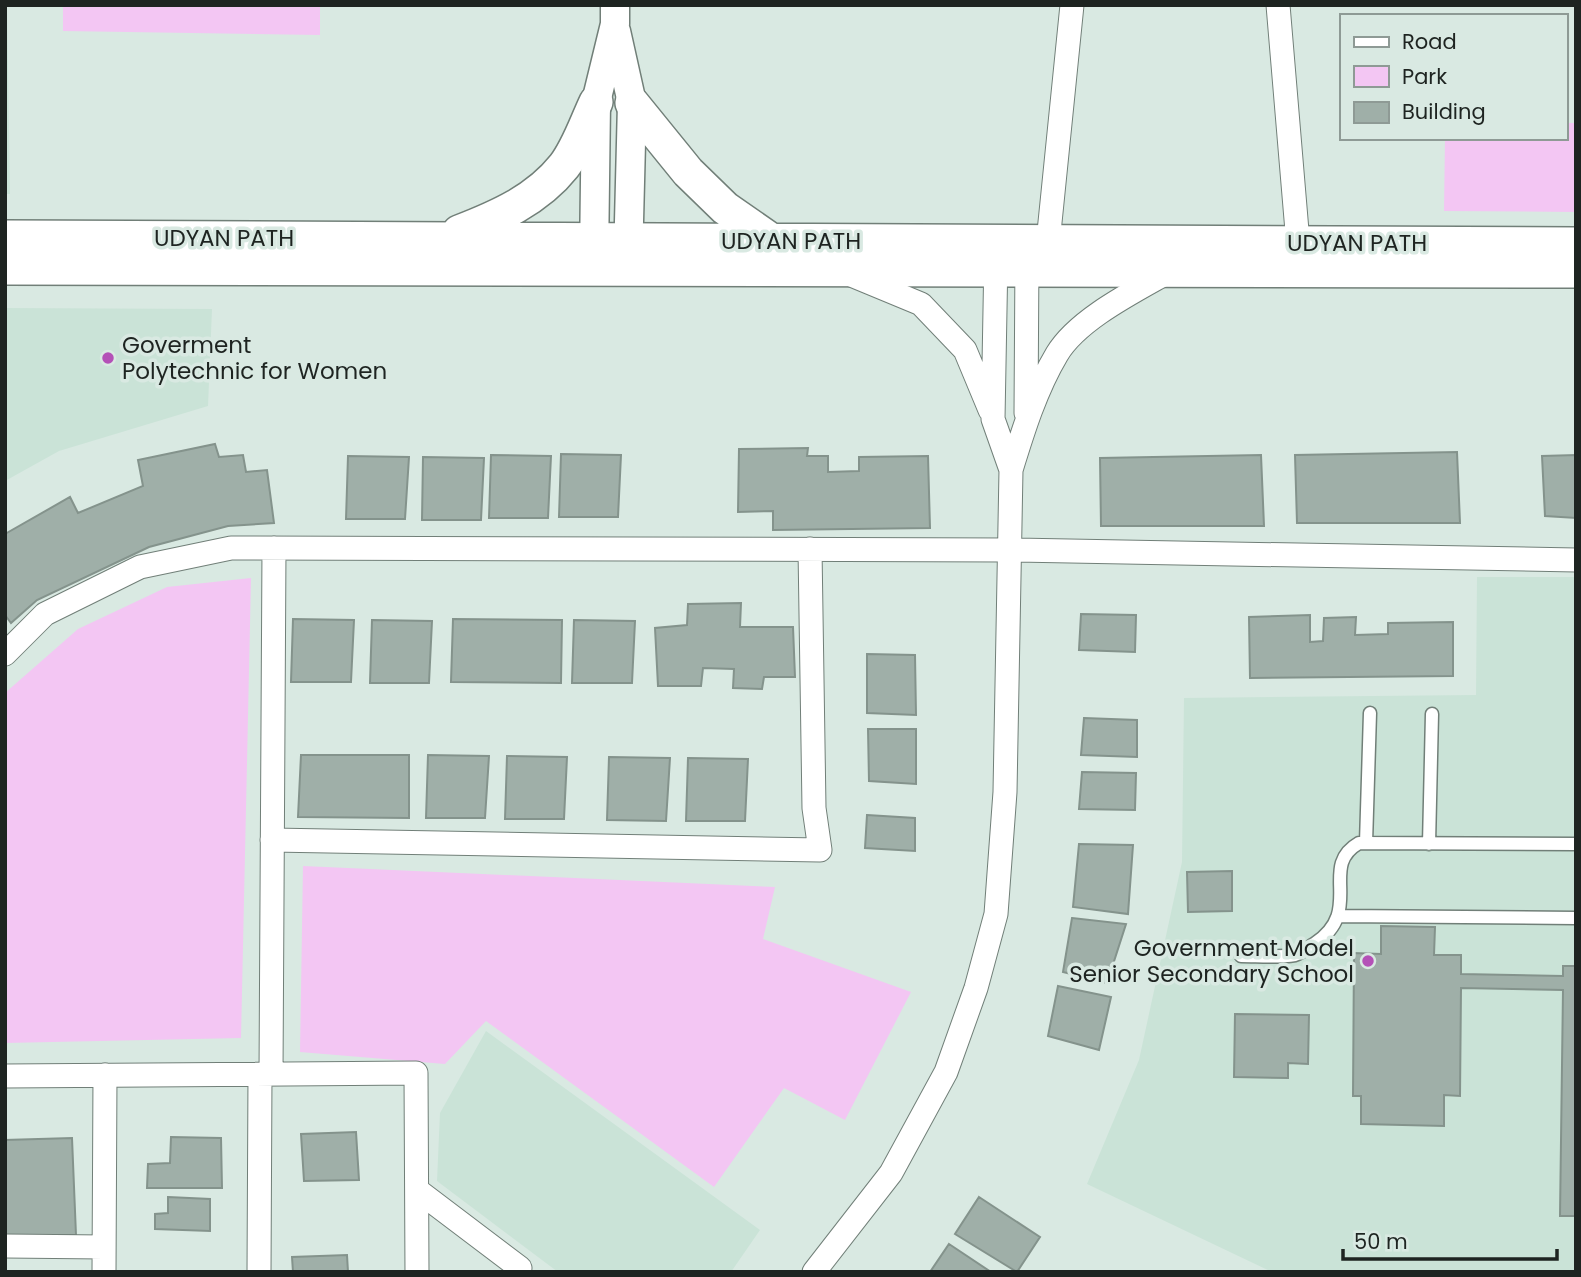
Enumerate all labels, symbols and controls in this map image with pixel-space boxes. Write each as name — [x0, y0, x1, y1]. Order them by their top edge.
legend — [1340, 14, 1567, 140]
text: Road — [1402, 27, 1457, 56]
text: Park — [1402, 62, 1447, 91]
text: Building — [1402, 97, 1486, 126]
street label: UDYAN PATH — [154, 222, 294, 254]
street label: UDYAN PATH — [721, 225, 861, 257]
street label: UDYAN PATH — [1287, 227, 1427, 259]
place label: Goverment Polytechnic for Women — [122, 329, 387, 387]
marker: Goverment Polytechnic for Women — [100, 350, 116, 366]
place label: Government Model Senior Secondary School — [1069, 932, 1354, 990]
marker: Government Model Senior Secondary School — [1360, 953, 1376, 969]
scale bar — [1343, 1218, 1556, 1262]
text: 50 m — [1354, 1227, 1408, 1256]

